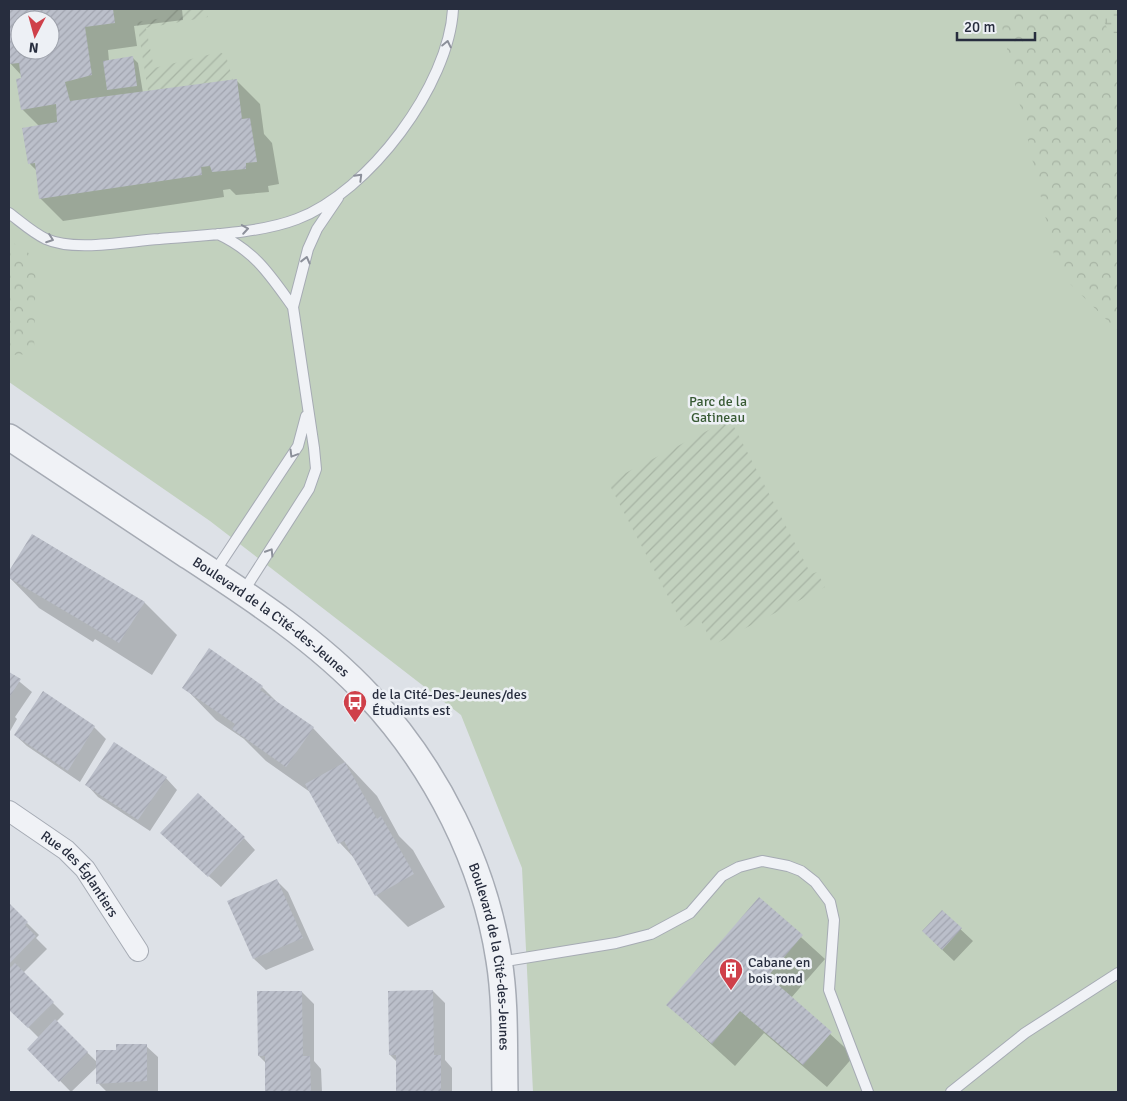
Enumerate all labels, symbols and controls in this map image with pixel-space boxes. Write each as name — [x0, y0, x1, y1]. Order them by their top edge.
north arrow — [10, 10, 60, 60]
scale bar — [957, 10, 1034, 42]
text: 20 m — [964, 18, 995, 36]
text: N — [28, 38, 39, 56]
one-way arrow — [441, 39, 452, 48]
one-way arrow — [353, 174, 362, 183]
one-way arrow — [241, 225, 249, 235]
one-way arrow — [45, 233, 53, 243]
one-way arrow — [300, 257, 310, 265]
park label: Parc de la Gatineau — [689, 393, 747, 426]
one-way arrow — [290, 448, 300, 457]
one-way arrow — [264, 548, 273, 557]
street label: Boulevard de la Cité-des-Jeunes — [190, 553, 353, 680]
place label: de la Cité-Des-Jeunes/des Étudiants est — [372, 686, 527, 719]
bus stop icon: de la Cité-Des-Jeunes/des Étudiants est — [342, 689, 368, 723]
street label: Rue des Églantiers — [38, 827, 122, 920]
street label: Boulevard de la Cité-des-Jeunes — [465, 860, 513, 1051]
place label: Cabane en bois rond — [748, 954, 810, 987]
building icon: Cabane en bois rond — [718, 957, 744, 991]

